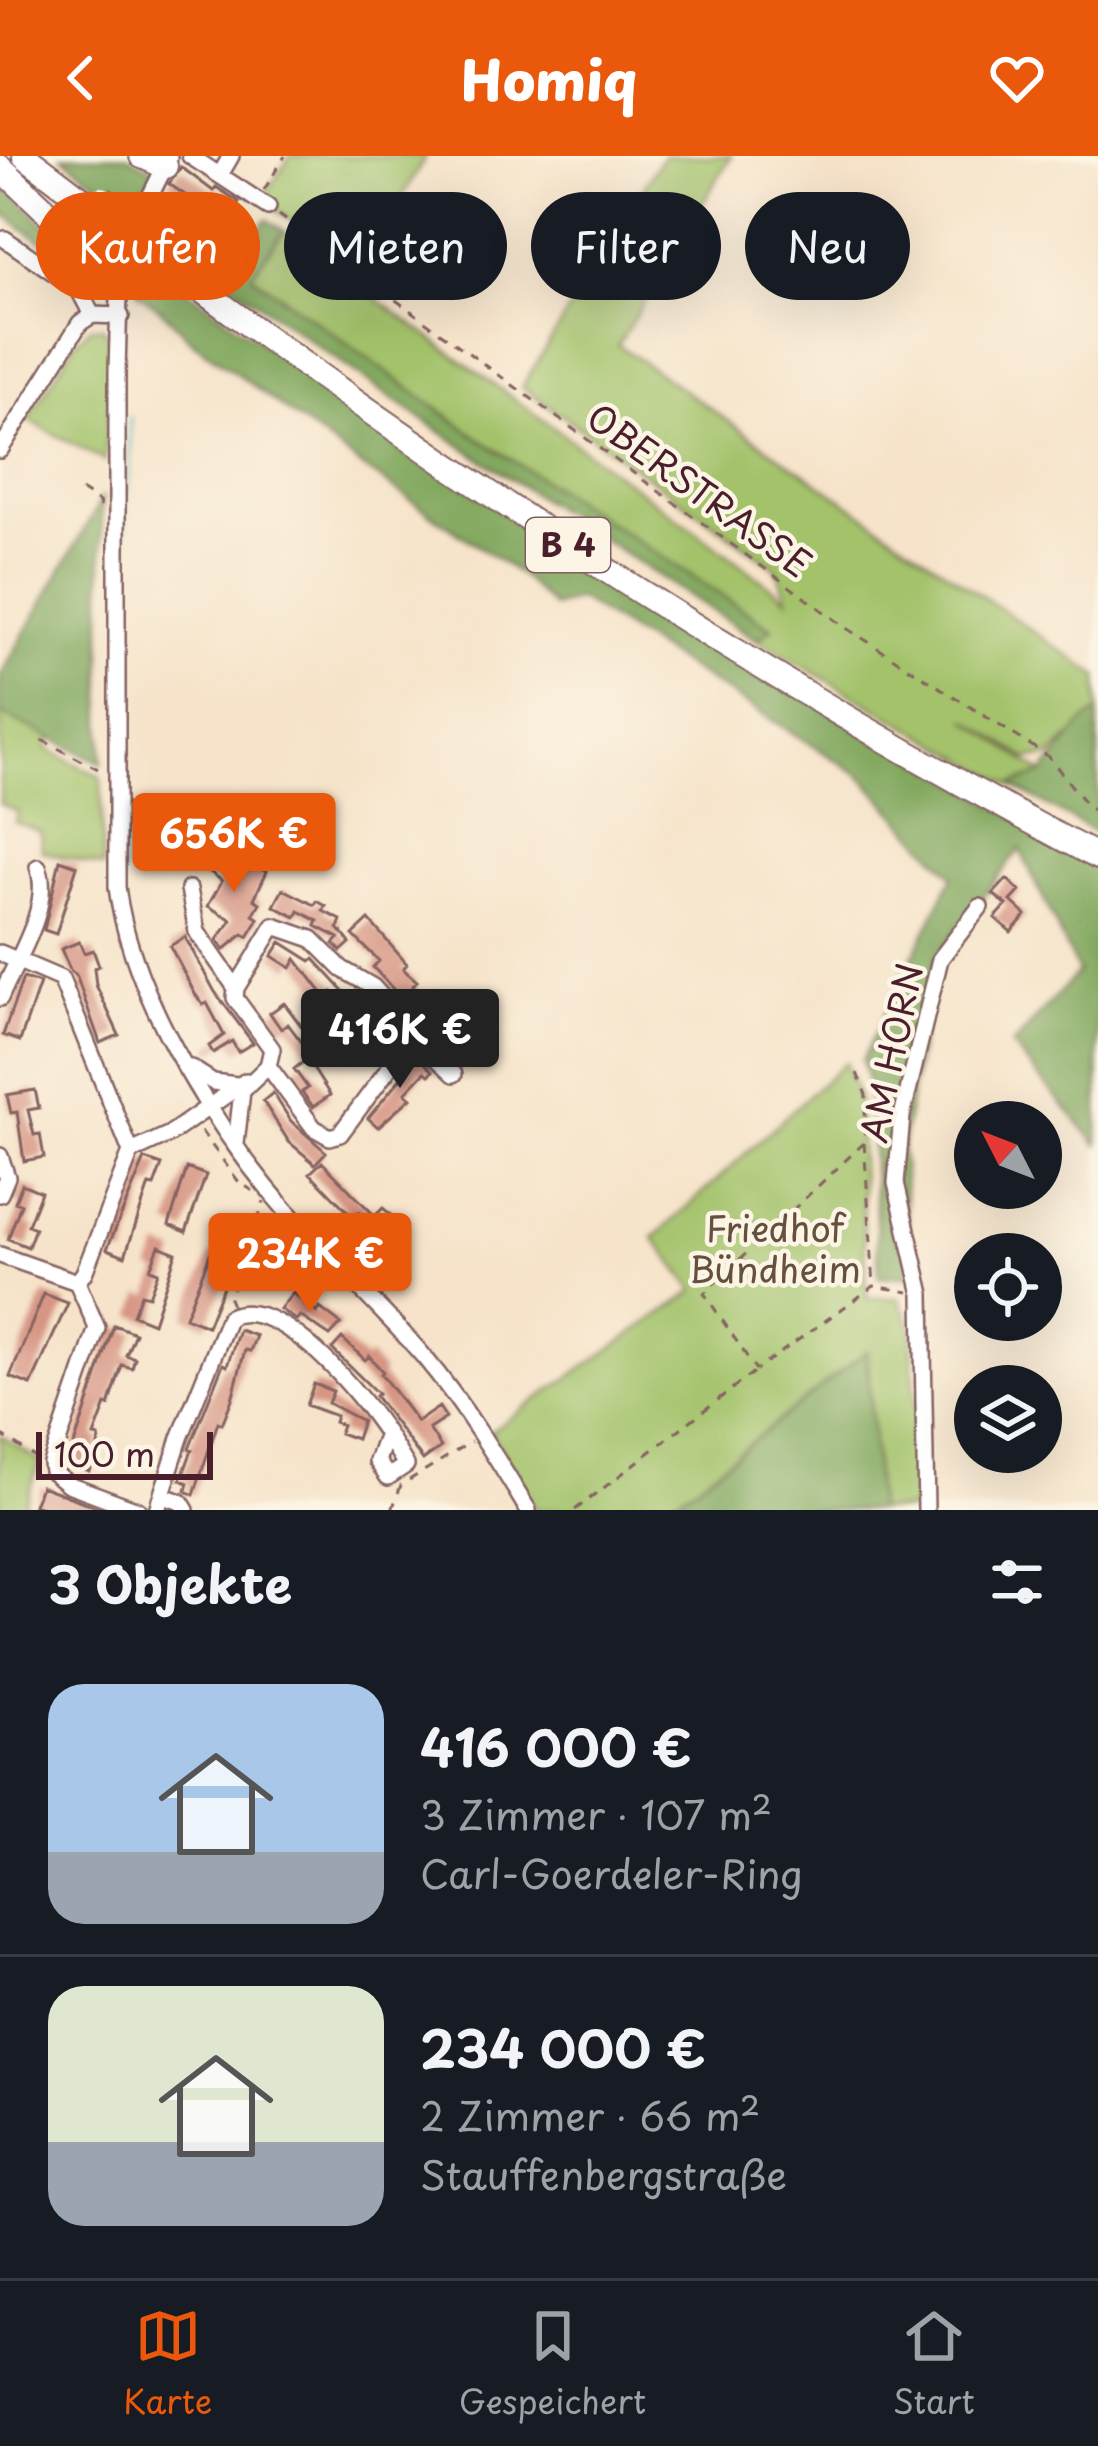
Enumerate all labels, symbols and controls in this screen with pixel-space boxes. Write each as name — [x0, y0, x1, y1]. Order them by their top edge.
text: Homiq — [461, 38, 637, 119]
icon: back — [48, 45, 114, 111]
icon: heart — [984, 45, 1050, 111]
chip: Kaufen — [36, 192, 260, 300]
chip: Mieten — [284, 192, 507, 300]
chip: Filter — [531, 192, 721, 300]
chip: Neu — [745, 192, 910, 300]
street label: OBERSTRASSE — [577, 389, 824, 590]
road number: B 4 — [526, 518, 610, 572]
pin: 656K € — [136, 793, 332, 895]
text: 656K € — [160, 802, 308, 861]
street label: AM HORN — [845, 958, 935, 1147]
pin: 416K € — [302, 989, 498, 1091]
text: 416K € — [328, 998, 472, 1057]
north arrow — [954, 1101, 1062, 1209]
map controls — [954, 1101, 1062, 1473]
park label: Friedhof Bündheim — [689, 1200, 861, 1295]
pin: 234K € — [212, 1213, 408, 1315]
text: 234K € — [236, 1222, 384, 1281]
button: locate — [954, 1233, 1062, 1341]
button: layers — [954, 1365, 1062, 1473]
scale bar — [36, 1426, 213, 1479]
text: 100 m — [54, 1428, 155, 1478]
text: 3 Objekte — [48, 1544, 292, 1621]
icon: filters — [984, 1549, 1050, 1615]
text: 416 000 € — [420, 1707, 692, 1784]
icon: home — [144, 1732, 288, 1876]
text: 3 Zimmer · 107 m² — [420, 1784, 772, 1843]
text: Carl-Goerdeler-Ring — [420, 1843, 803, 1902]
text: 234 000 € — [420, 2008, 706, 2085]
icon: home — [144, 2034, 288, 2178]
text: 2 Zimmer · 66 m² — [420, 2085, 760, 2144]
text: Stauffenbergstraße — [420, 2144, 787, 2203]
tab: Karte — [123, 2303, 212, 2425]
tab: Gespeichert — [459, 2303, 646, 2425]
tab: Start — [893, 2303, 975, 2425]

